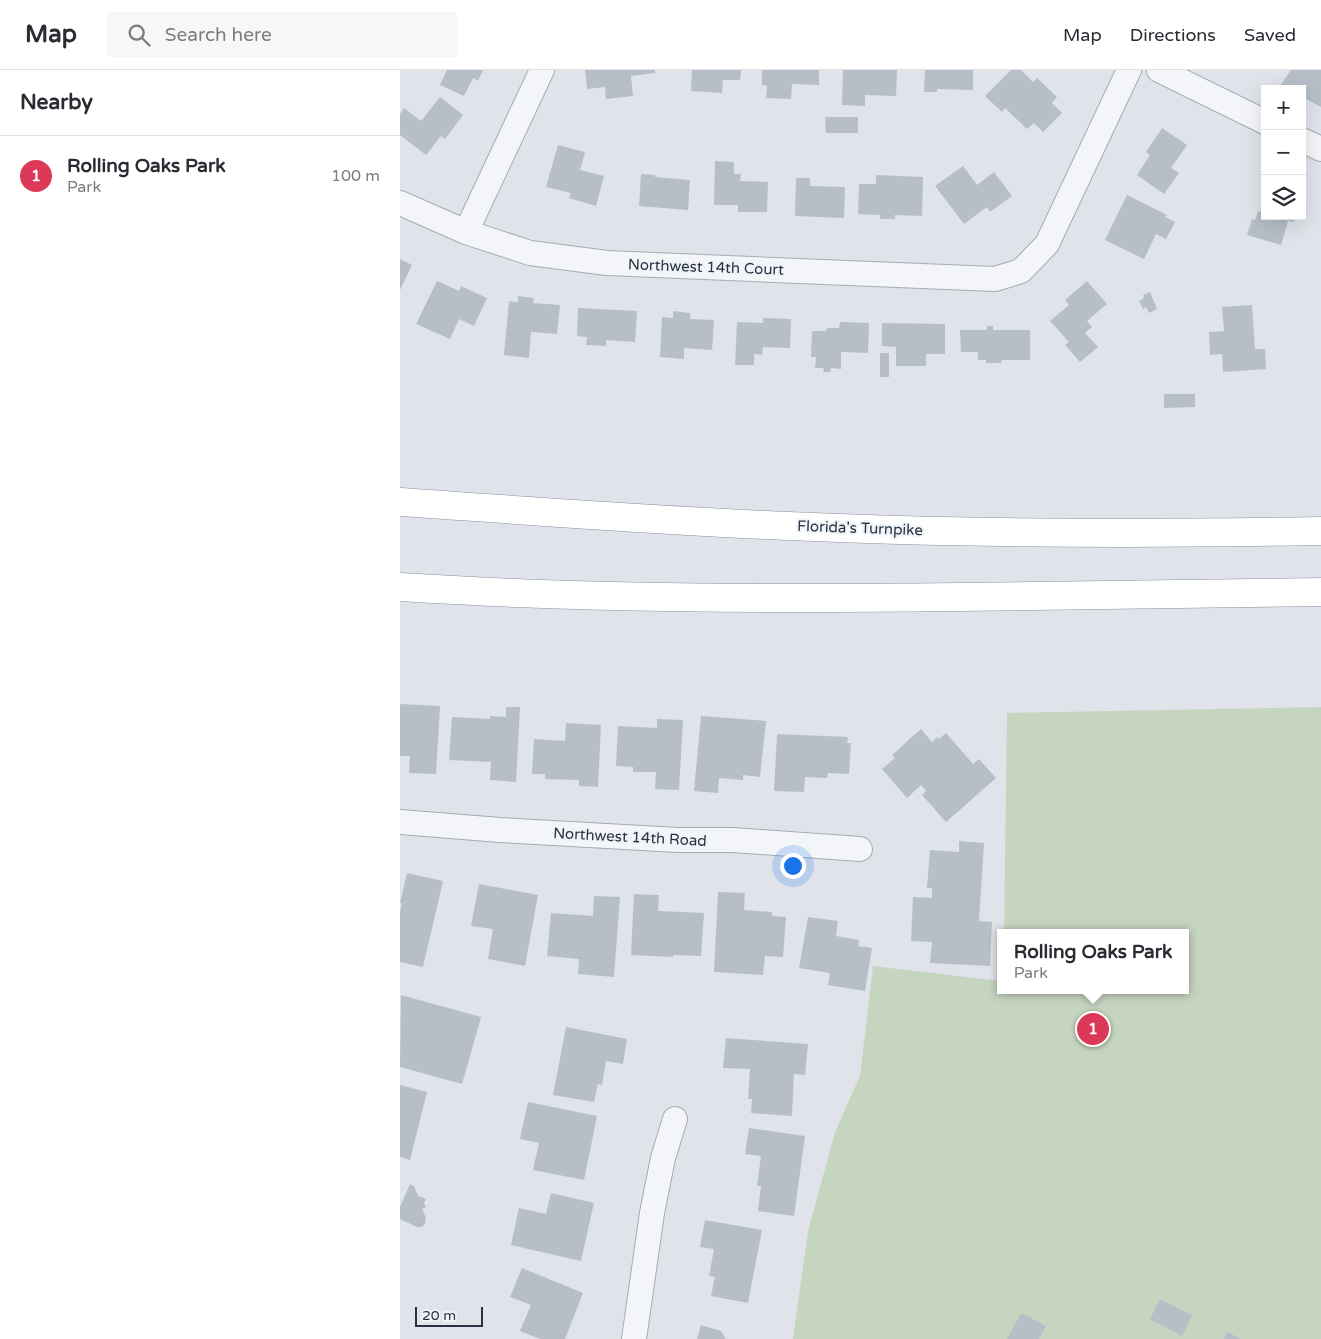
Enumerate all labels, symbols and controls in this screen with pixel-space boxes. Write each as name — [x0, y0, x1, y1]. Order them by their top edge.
search box — [107, 12, 457, 57]
text: Map — [25, 20, 77, 49]
icon: search — [125, 21, 153, 49]
text: Search here — [165, 24, 272, 46]
text: Map — [1063, 24, 1102, 46]
text: Directions — [1130, 24, 1216, 46]
text: Saved — [1244, 24, 1296, 46]
map controls — [1261, 85, 1306, 220]
button: + — [1261, 85, 1306, 130]
text: Nearby — [20, 90, 93, 115]
button: − — [1261, 130, 1306, 175]
text: Rolling Oaks Park — [67, 155, 226, 177]
text: 1 — [31, 166, 41, 186]
text: 100 m — [331, 166, 380, 186]
button: layers — [1261, 175, 1306, 220]
text: Park — [67, 177, 101, 197]
street label: Northwest 14th Court — [628, 255, 785, 279]
street label: Florida's Turnpike — [797, 517, 923, 539]
street label: Northwest 14th Road — [553, 824, 707, 850]
your location — [780, 853, 806, 879]
popup — [997, 929, 1189, 994]
text: Rolling Oaks Park — [1014, 941, 1172, 963]
text: Park — [1014, 963, 1048, 983]
pin: 1 — [1077, 1010, 1109, 1048]
scale bar — [415, 1304, 482, 1327]
text: 20 m — [422, 1307, 456, 1324]

